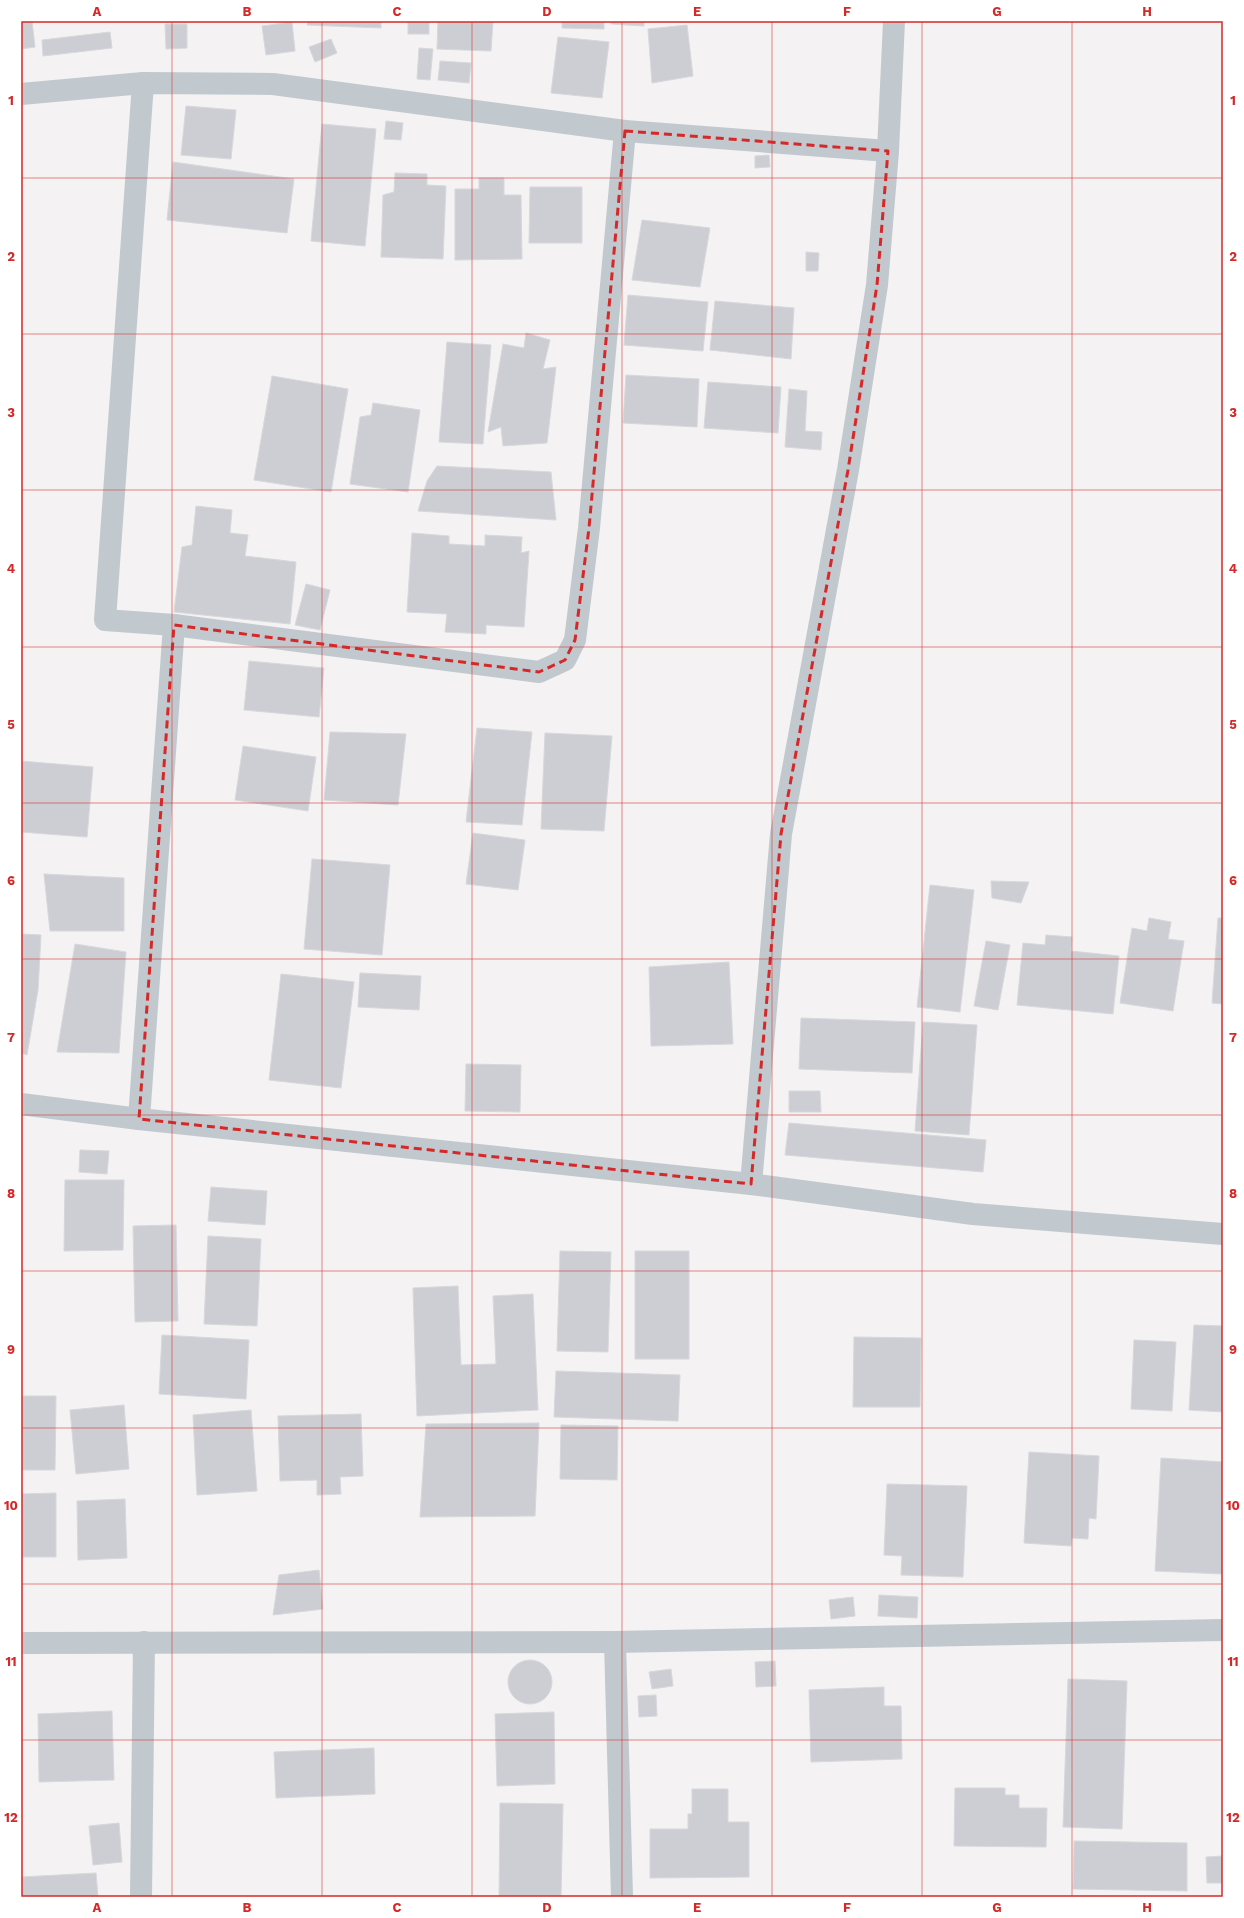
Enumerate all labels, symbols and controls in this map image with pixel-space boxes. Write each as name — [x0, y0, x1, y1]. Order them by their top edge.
text: A — [93, 4, 102, 19]
text: B — [243, 4, 252, 19]
text: C — [393, 4, 402, 19]
text: D — [542, 4, 552, 19]
text: E — [693, 4, 701, 19]
text: F — [843, 4, 851, 19]
text: G — [992, 4, 1002, 19]
text: H — [1142, 4, 1152, 19]
text: 1 — [8, 93, 14, 108]
text: 1 — [1230, 93, 1236, 108]
text: 2 — [7, 249, 15, 264]
text: 2 — [1229, 249, 1237, 264]
text: 3 — [7, 405, 15, 420]
text: 3 — [1229, 405, 1237, 420]
text: 4 — [7, 561, 16, 576]
text: 4 — [1229, 561, 1238, 576]
text: 5 — [7, 717, 15, 732]
text: 5 — [1229, 717, 1237, 732]
text: 6 — [7, 873, 15, 888]
text: 6 — [1229, 873, 1237, 888]
text: 7 — [7, 1030, 15, 1045]
text: 7 — [1229, 1030, 1237, 1045]
text: 8 — [7, 1186, 15, 1201]
text: 8 — [1229, 1186, 1237, 1201]
text: 9 — [7, 1342, 15, 1357]
text: 9 — [1229, 1342, 1237, 1357]
text: 10 — [4, 1498, 18, 1513]
text: 10 — [1226, 1498, 1240, 1513]
text: 11 — [5, 1654, 17, 1669]
text: 11 — [1227, 1654, 1239, 1669]
text: 12 — [4, 1810, 18, 1825]
text: 12 — [1226, 1810, 1240, 1825]
text: A — [93, 1900, 102, 1915]
text: B — [243, 1900, 252, 1915]
text: C — [393, 1900, 402, 1915]
text: D — [542, 1900, 552, 1915]
text: E — [693, 1900, 701, 1915]
text: F — [843, 1900, 851, 1915]
text: G — [992, 1900, 1002, 1915]
text: H — [1142, 1900, 1152, 1915]

